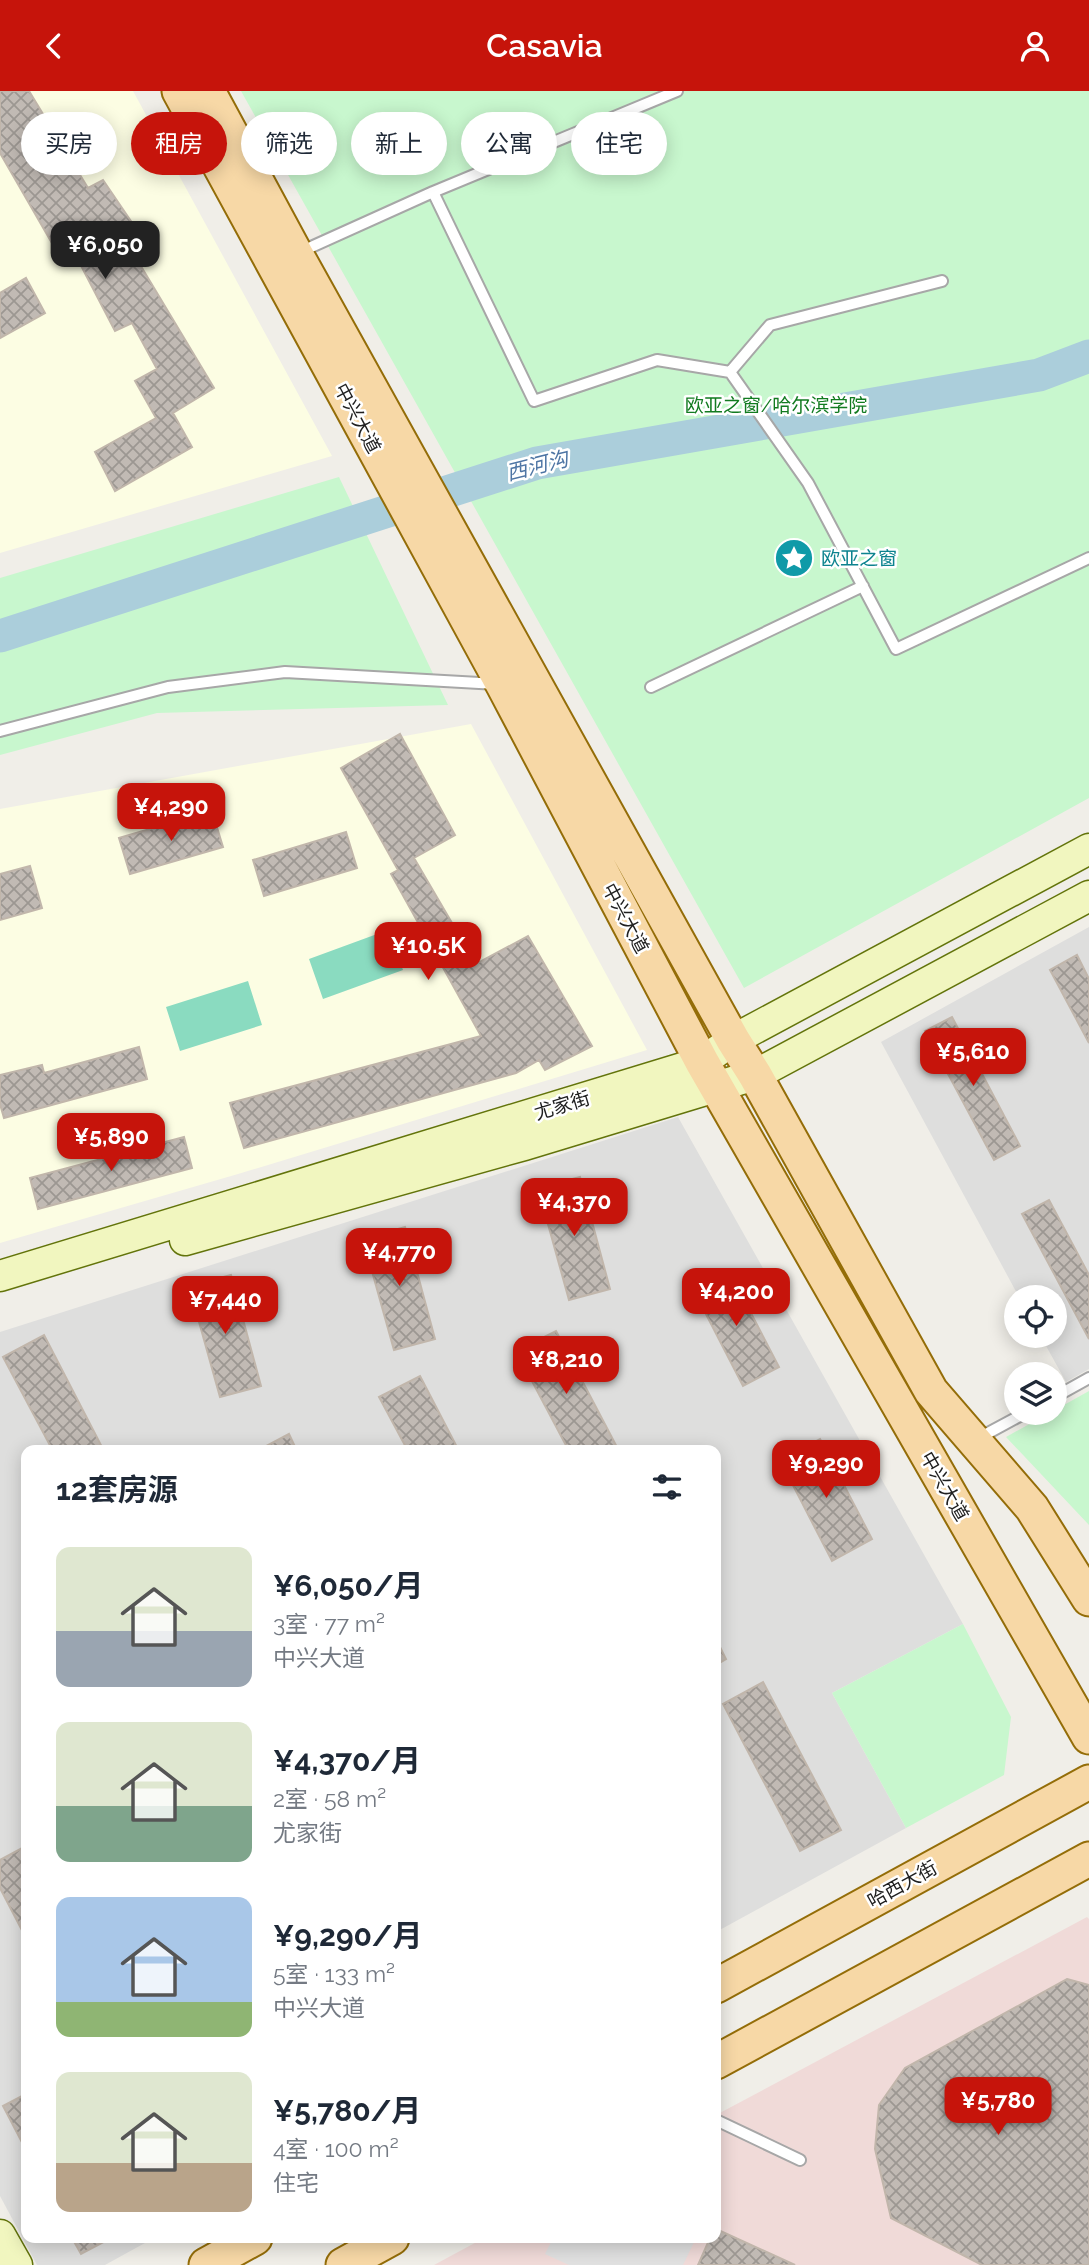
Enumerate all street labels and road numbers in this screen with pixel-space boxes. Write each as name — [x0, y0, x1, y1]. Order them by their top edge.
street label: 中兴大道 — [330, 379, 386, 457]
street label: 中兴大道 — [598, 879, 654, 957]
street label: 尤家街 — [532, 1086, 592, 1124]
street label: 中兴大道 — [916, 1448, 974, 1524]
street label: 哈西大街 — [863, 1856, 941, 1912]

